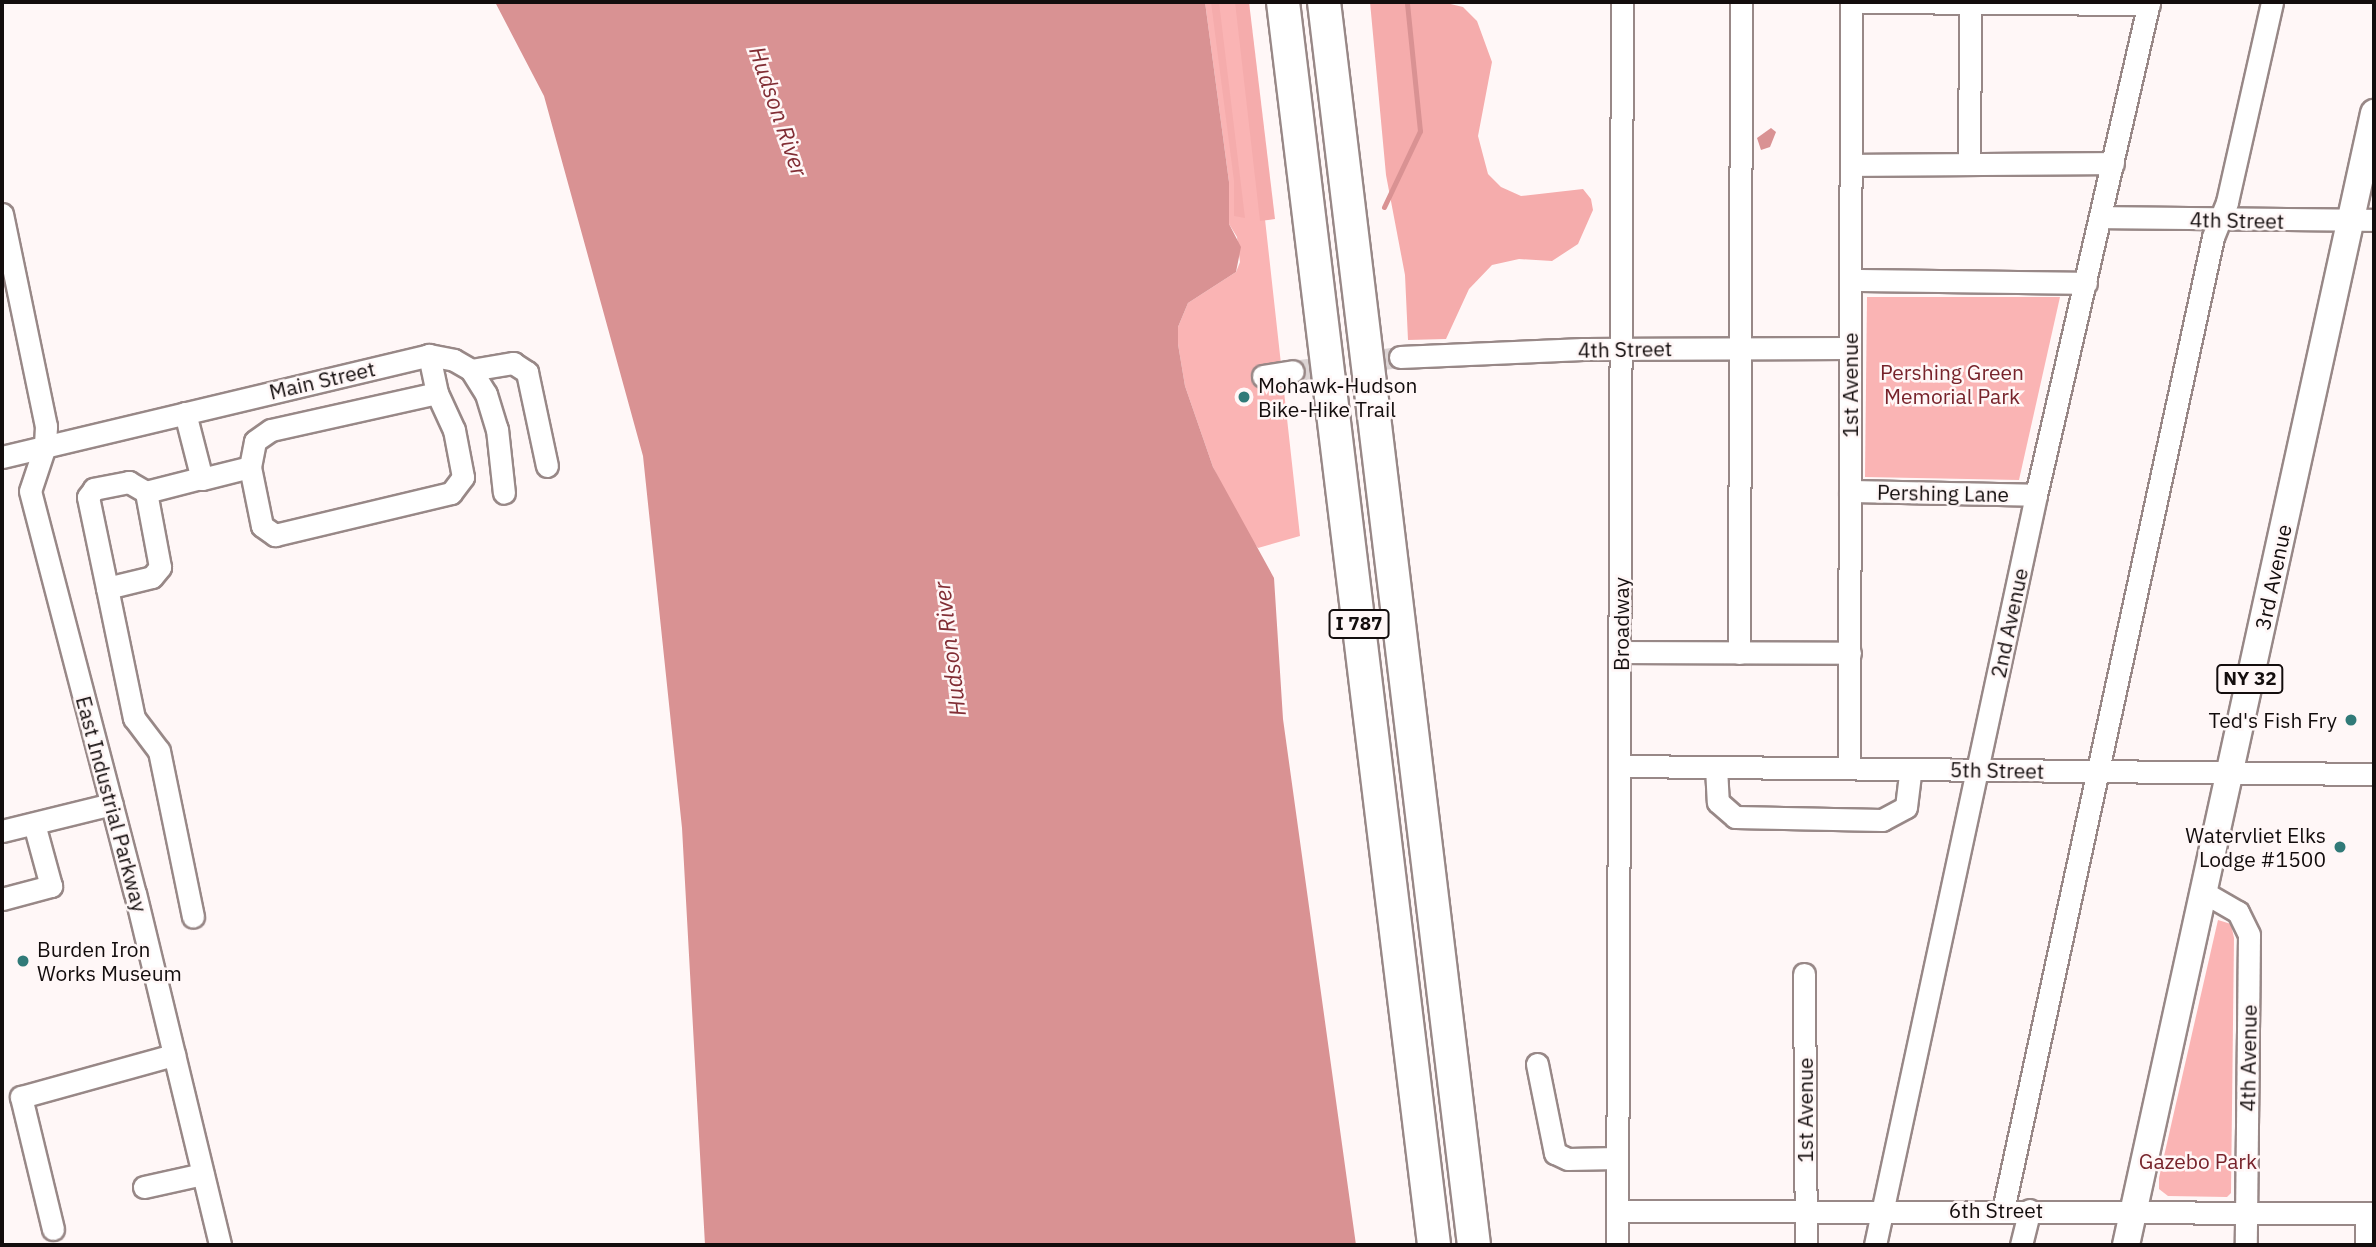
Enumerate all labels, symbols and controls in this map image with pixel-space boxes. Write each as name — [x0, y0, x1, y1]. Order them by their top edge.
water label: Hudson River — [744, 42, 814, 180]
street label: 4th Street — [2190, 207, 2284, 233]
street label: 1st Avenue — [1837, 332, 1863, 438]
street label: 4th Street — [1578, 336, 1672, 362]
street label: Main Street — [267, 356, 377, 404]
park label: Pershing Green Memorial Park — [1880, 359, 2024, 409]
place label: Mohawk-Hudson Bike-Hike Trail — [1258, 372, 1417, 422]
marker: Mohawk-Hudson Bike-Hike Trail — [1236, 389, 1252, 405]
street label: Pershing Lane — [1877, 479, 2009, 507]
street label: 3rd Avenue — [2250, 522, 2296, 632]
street label: 2nd Avenue — [1985, 566, 2033, 680]
street label: Broadway — [1608, 577, 1634, 671]
water label: Hudson River — [927, 580, 971, 718]
road number: I 787 — [1328, 608, 1390, 639]
road number: NY 32 — [2215, 664, 2285, 694]
street label: East Industrial Parkway — [71, 693, 153, 915]
place label: Ted's Fish Fry — [2209, 707, 2337, 733]
marker: Ted's Fish Fry — [2343, 712, 2359, 728]
street label: 5th Street — [1950, 757, 2044, 783]
place label: Watervliet Elks Lodge #1500 — [2185, 822, 2326, 872]
marker: Watervliet Elks Lodge #1500 — [2332, 839, 2348, 855]
place label: Burden Iron Works Museum — [37, 936, 182, 986]
marker: Burden Iron Works Museum — [15, 953, 31, 969]
street label: 4th Avenue — [2234, 1004, 2262, 1112]
street label: 1st Avenue — [1792, 1057, 1818, 1163]
park label: Gazebo Park — [2139, 1148, 2257, 1174]
street label: 6th Street — [1949, 1197, 2043, 1223]

